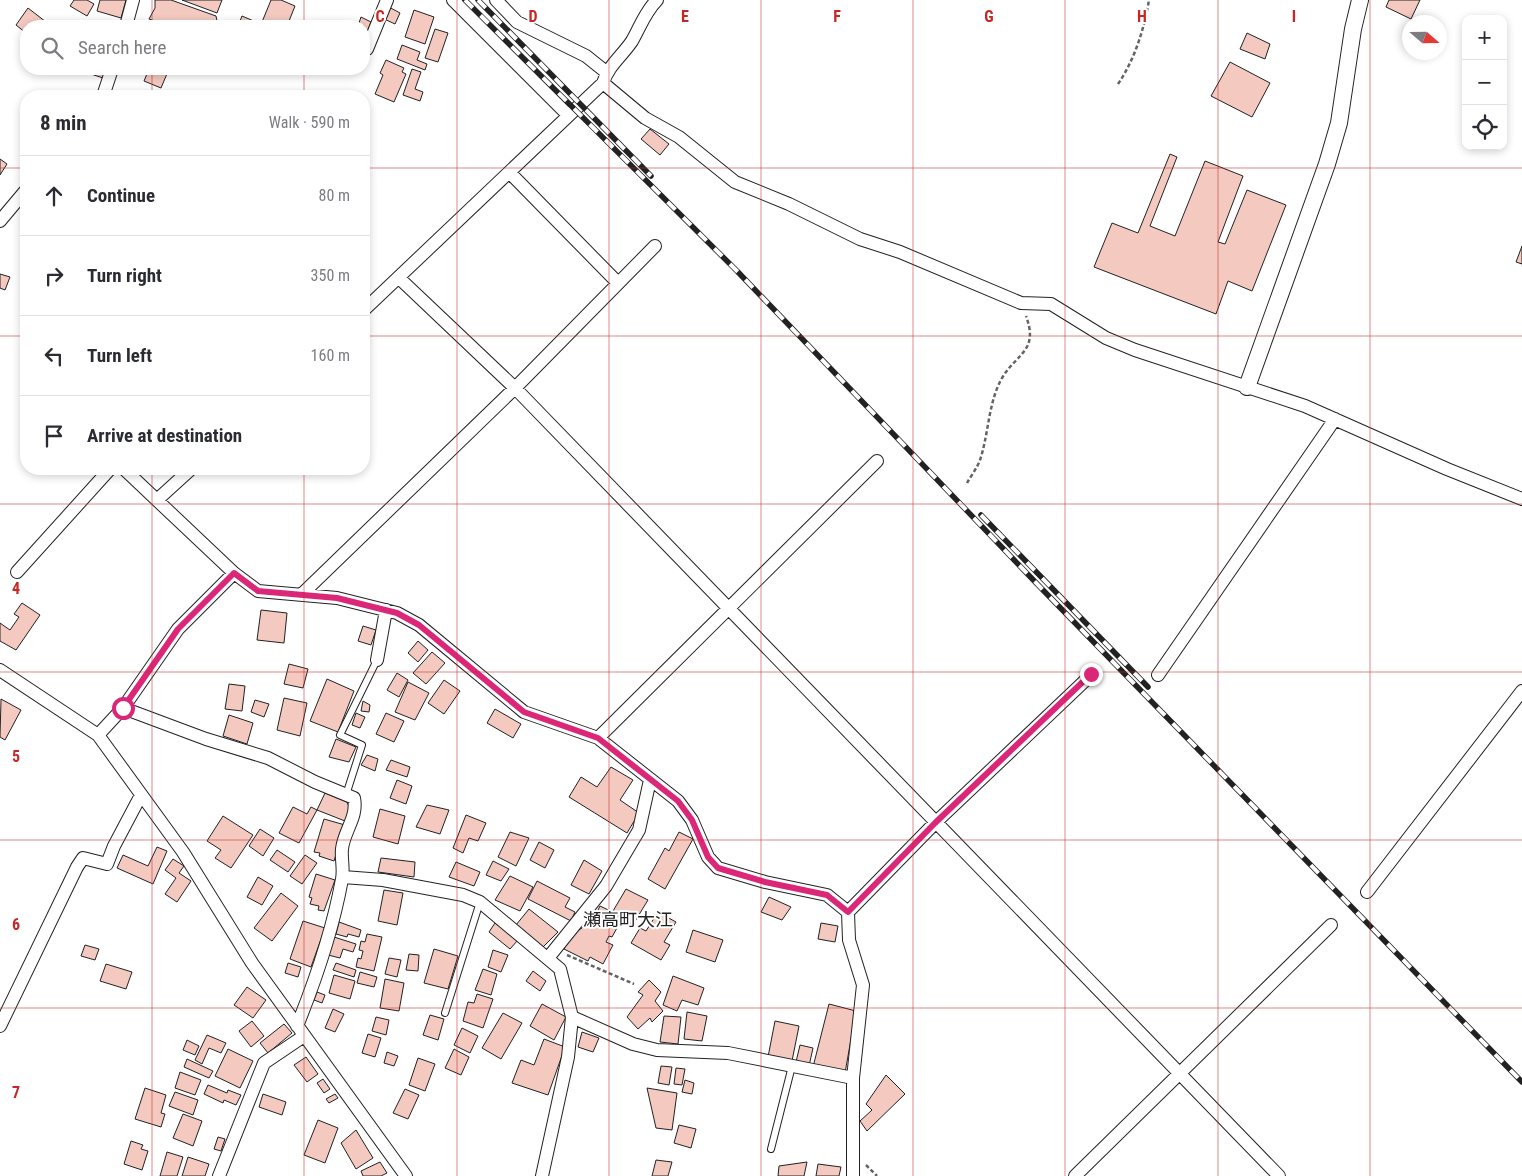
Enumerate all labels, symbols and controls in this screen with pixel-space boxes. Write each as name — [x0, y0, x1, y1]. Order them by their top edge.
text: C — [375, 7, 385, 26]
text: D — [528, 7, 538, 26]
text: E — [681, 7, 689, 26]
text: F — [833, 7, 841, 26]
text: G — [984, 7, 994, 26]
text: H — [1137, 7, 1147, 26]
text: I — [1292, 7, 1296, 26]
north arrow — [1402, 15, 1447, 60]
map controls — [1462, 15, 1507, 150]
button: + — [1462, 15, 1507, 60]
search box — [20, 20, 370, 75]
icon: search — [38, 34, 66, 62]
text: Search here — [78, 36, 166, 59]
button: − — [1462, 60, 1507, 105]
button: locate — [1462, 105, 1507, 150]
text: 8 min — [40, 111, 87, 135]
text: Walk · 590 m — [269, 113, 350, 132]
icon: ahead — [40, 182, 68, 210]
text: Continue — [87, 184, 155, 207]
text: 80 m — [318, 186, 350, 205]
icon: right — [40, 262, 68, 290]
text: Turn right — [87, 264, 162, 287]
text: 350 m — [311, 266, 350, 285]
icon: left — [40, 342, 68, 370]
text: Turn left — [87, 344, 152, 367]
text: 160 m — [311, 346, 350, 365]
icon: arrive — [40, 422, 68, 450]
text: Arrive at destination — [87, 424, 242, 447]
text: 4 — [12, 579, 20, 598]
route end — [1080, 663, 1103, 686]
route start — [112, 697, 135, 720]
text: 5 — [12, 747, 20, 766]
district label: 瀬高町大江 — [583, 909, 673, 930]
text: 6 — [12, 915, 20, 934]
text: 7 — [12, 1083, 20, 1102]

